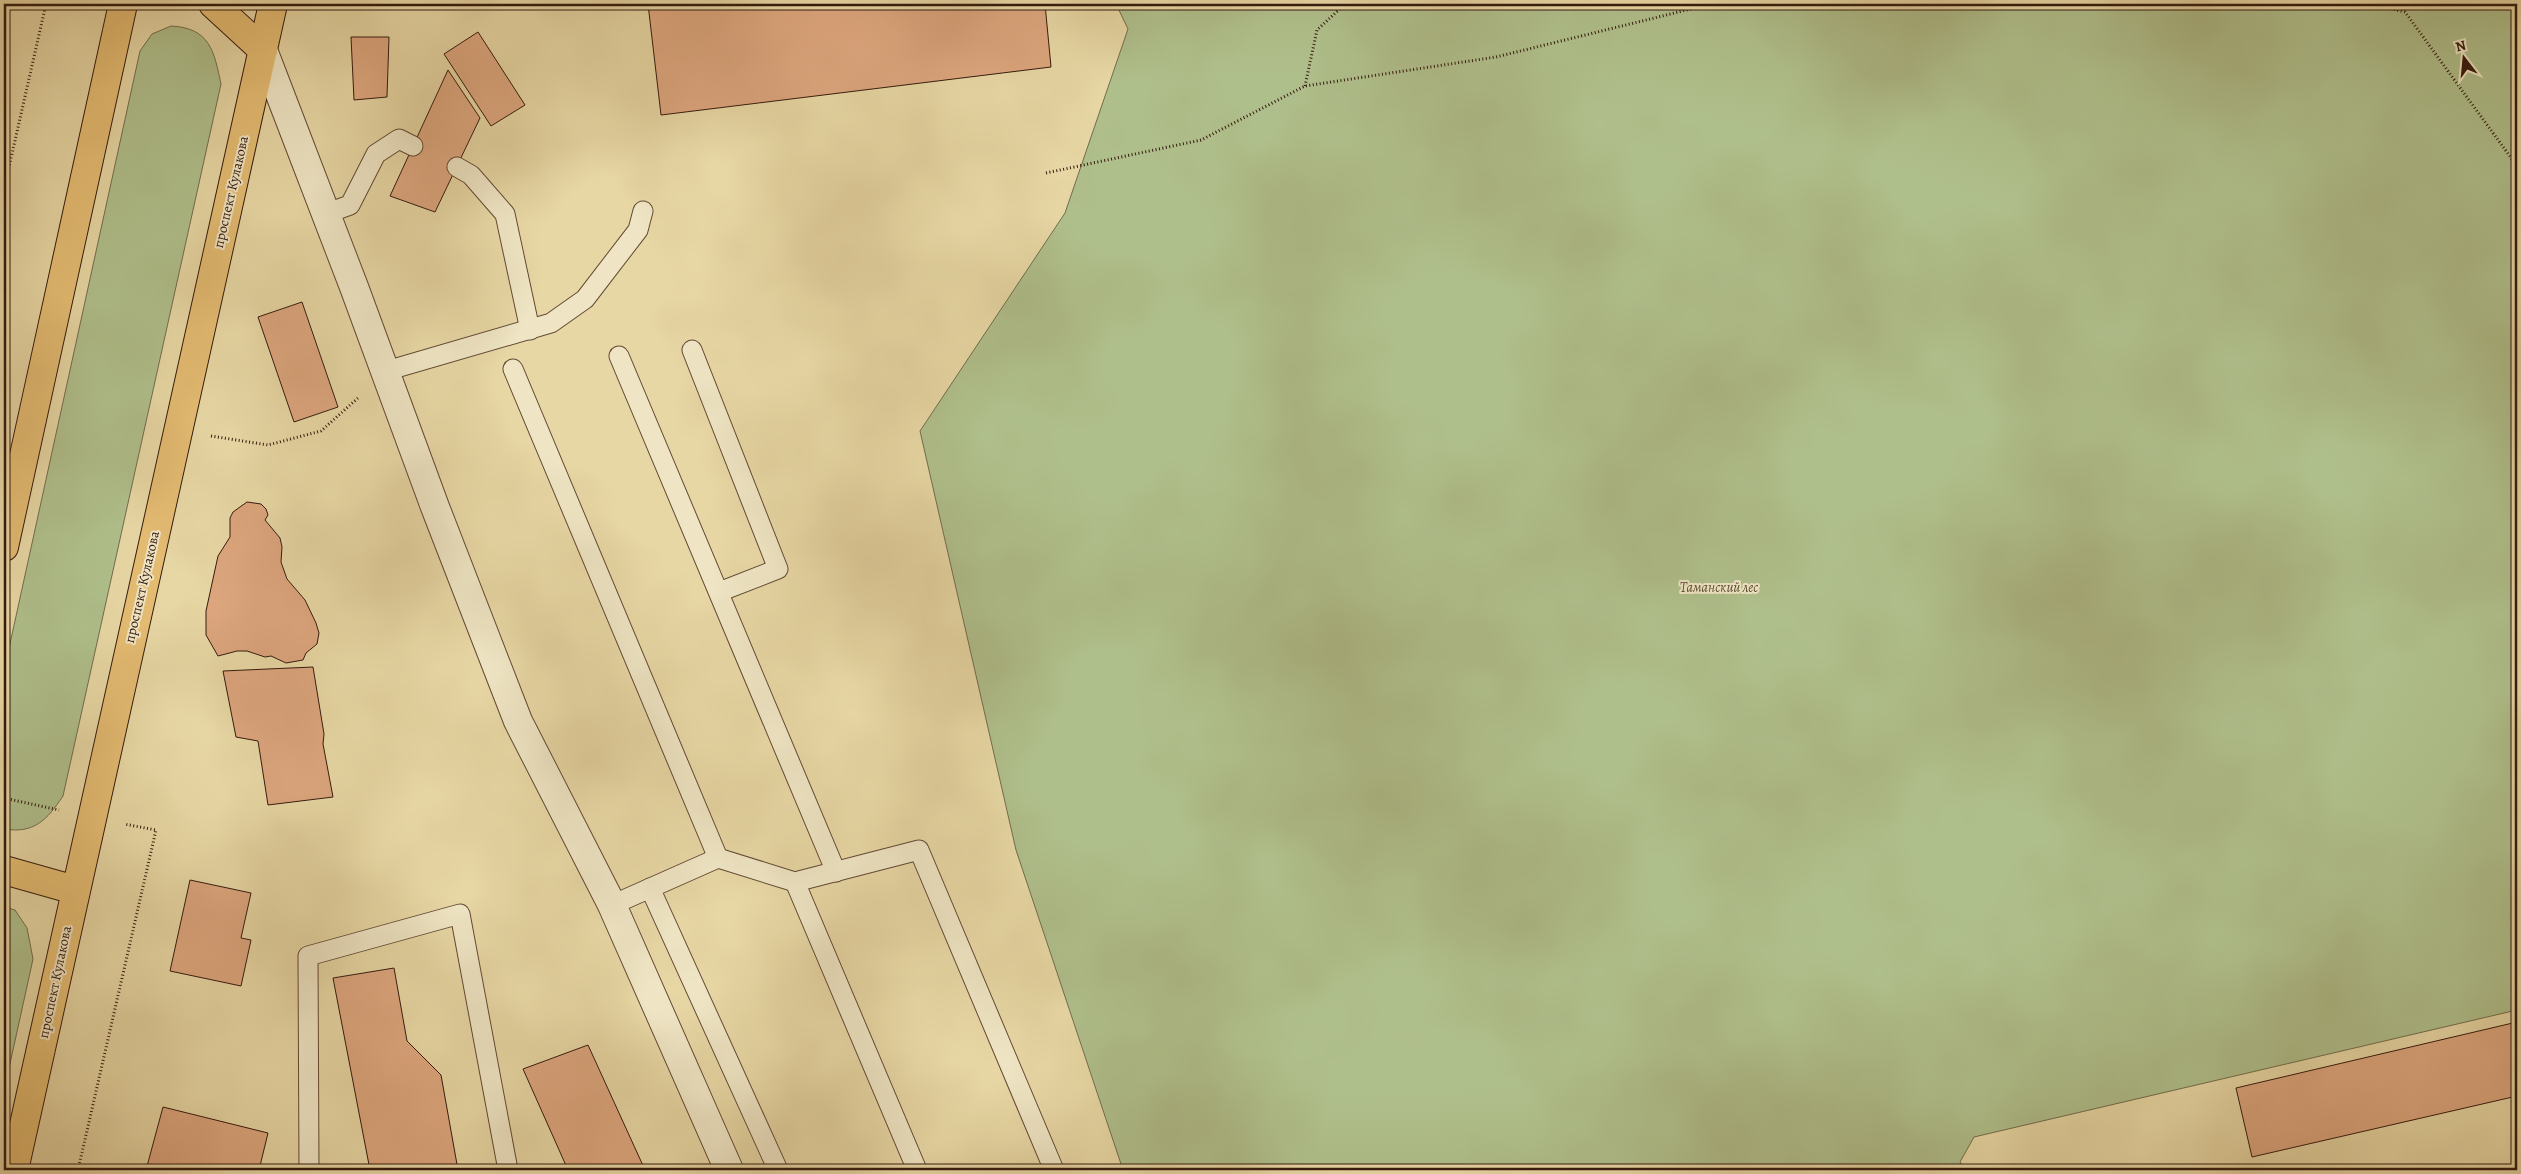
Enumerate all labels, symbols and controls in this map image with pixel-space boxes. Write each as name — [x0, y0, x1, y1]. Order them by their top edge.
north arrow — [2438, 32, 2488, 82]
text: N — [2453, 35, 2468, 57]
street label: проспект Кулакова — [209, 134, 253, 250]
street label: проспект Кулакова — [120, 529, 164, 645]
park label: Таманский лес — [1680, 578, 1758, 597]
street label: проспект Кулакова — [34, 924, 76, 1040]

